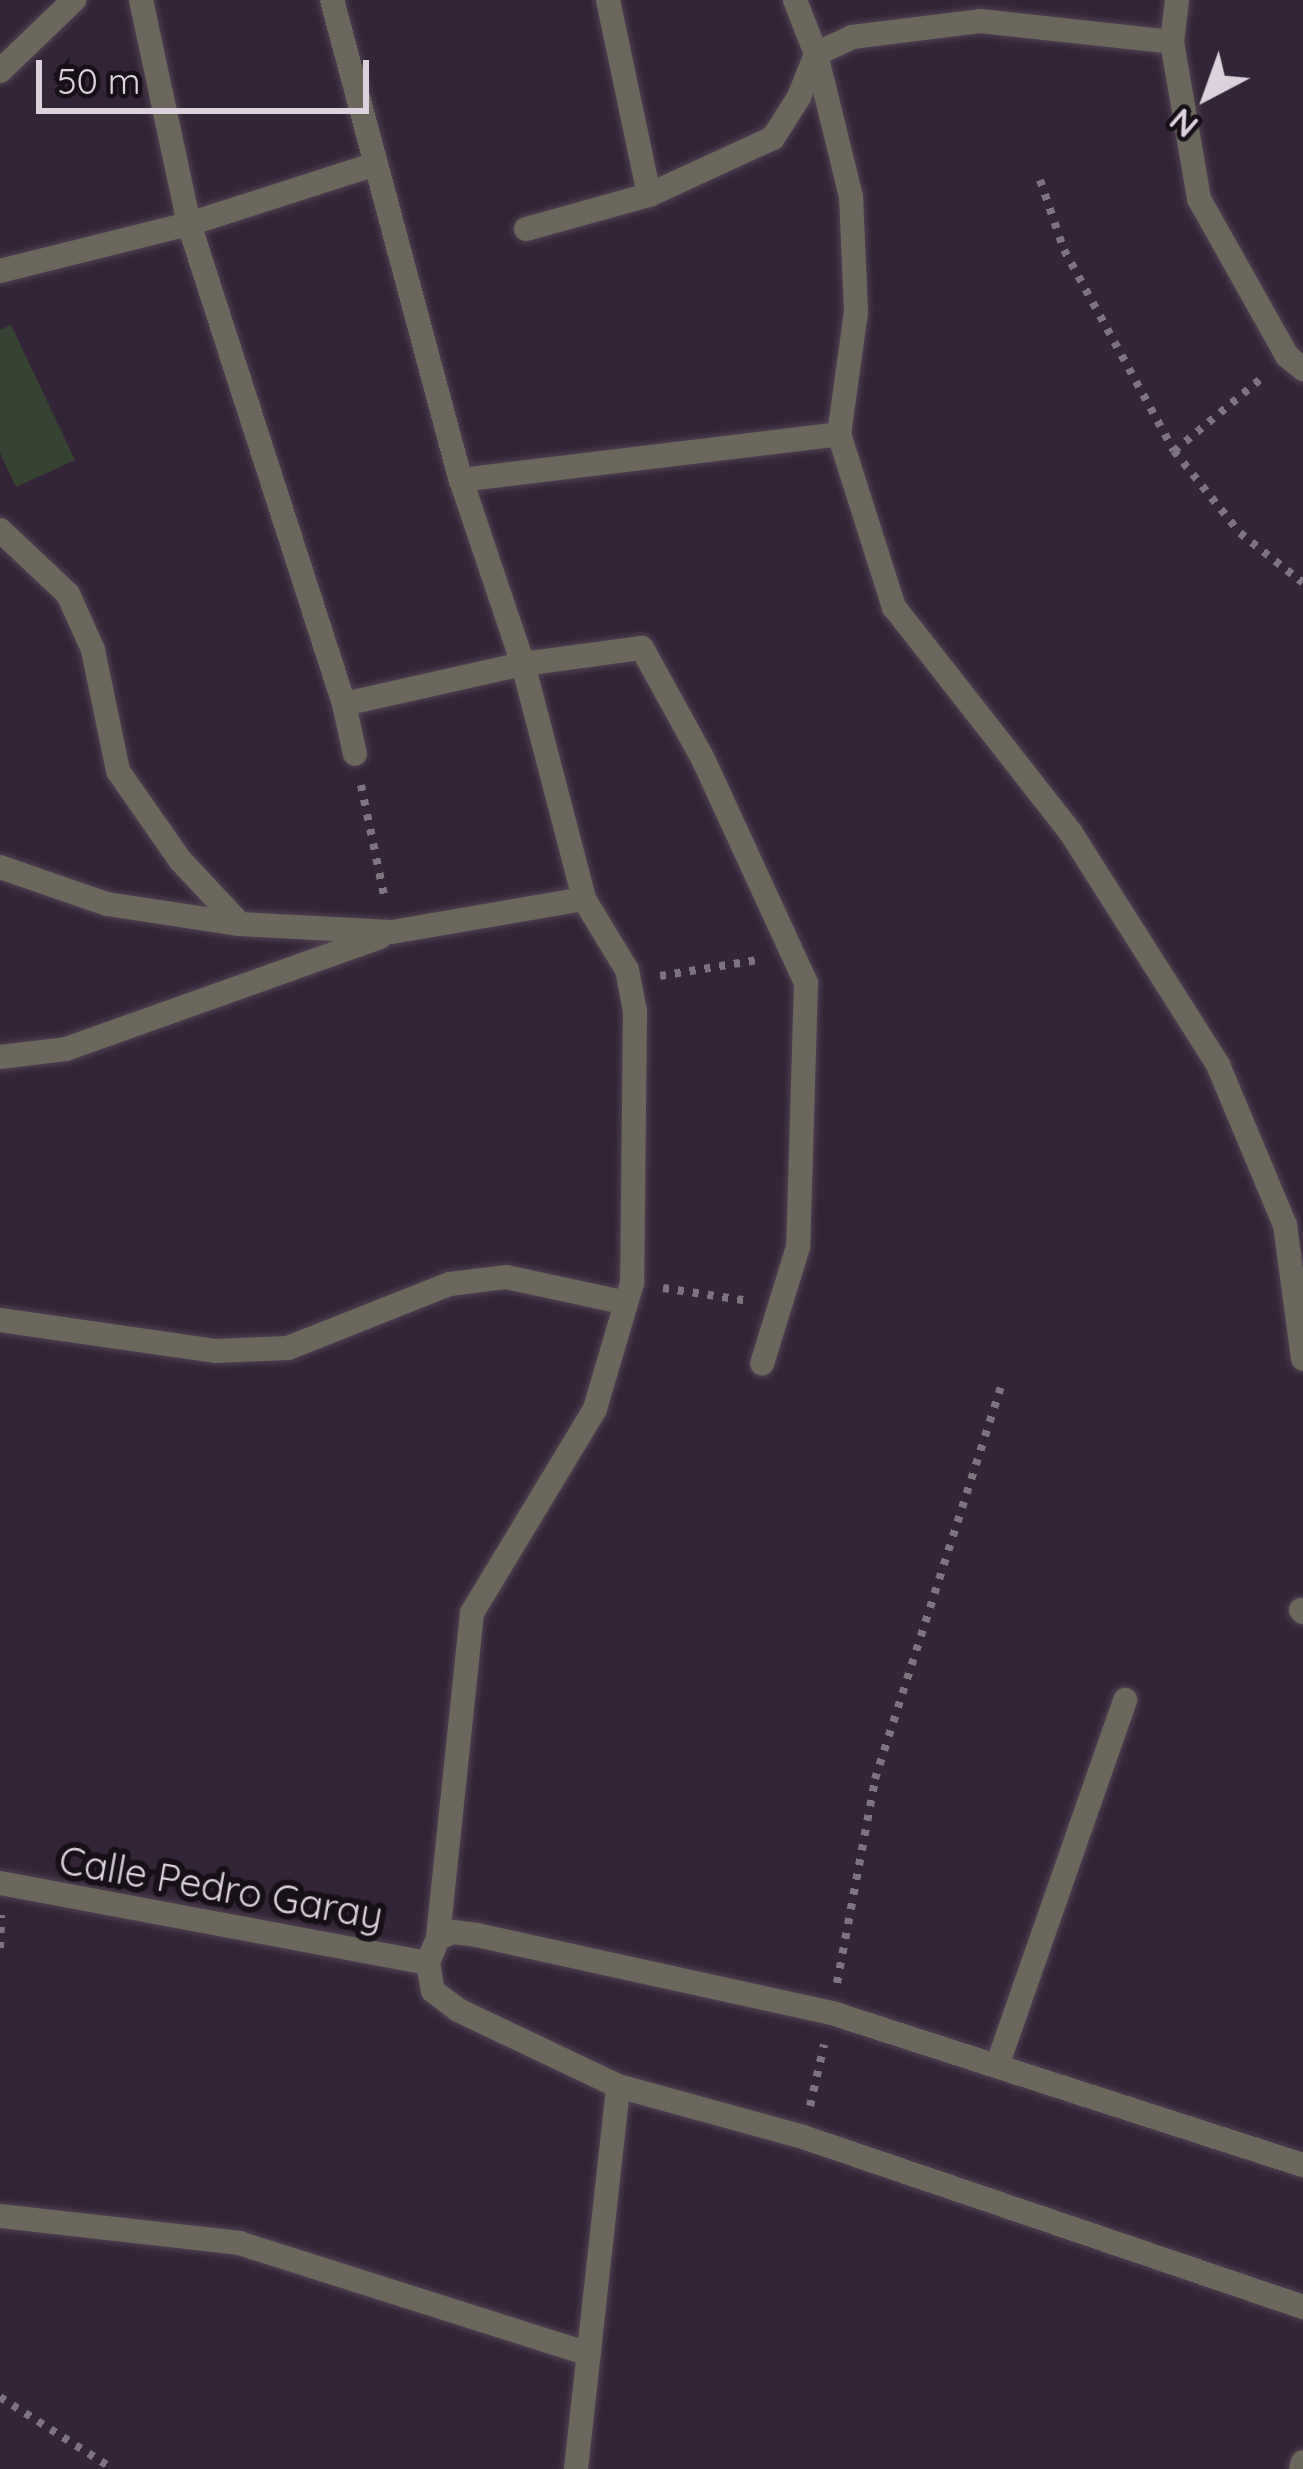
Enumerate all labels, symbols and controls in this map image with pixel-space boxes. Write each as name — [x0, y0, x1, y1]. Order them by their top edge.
scale bar — [42, 36, 375, 110]
north arrow — [1147, 36, 1267, 156]
text: 50 m — [57, 58, 141, 103]
text: N — [1160, 100, 1206, 147]
street label: Calle Pedro Garay — [56, 1836, 386, 1940]

